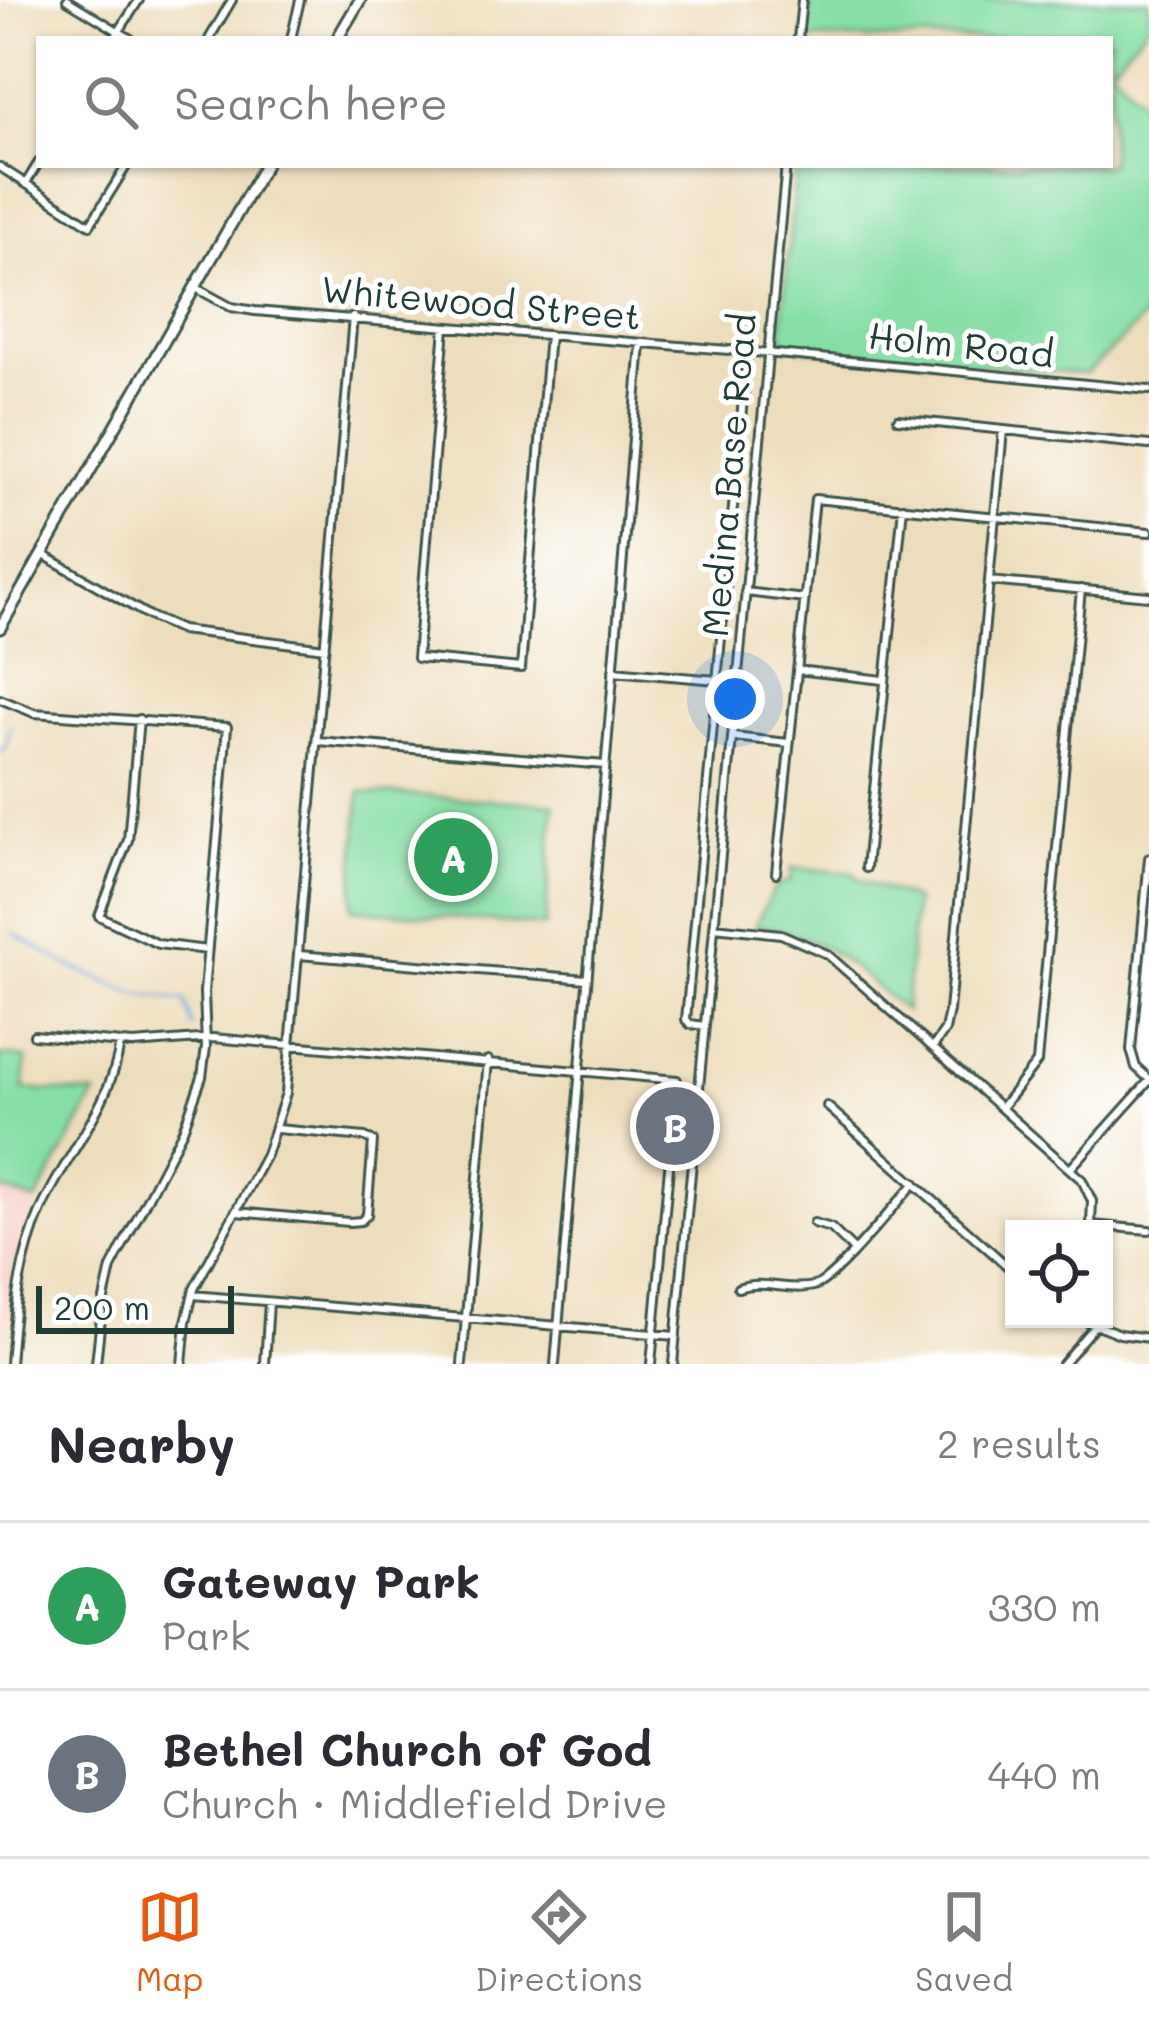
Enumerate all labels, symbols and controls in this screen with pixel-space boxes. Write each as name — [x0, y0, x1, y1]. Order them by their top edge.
search box — [36, 36, 1113, 168]
icon: search — [78, 69, 144, 135]
text: Search here — [174, 73, 448, 131]
street label: Whitewood Street — [319, 264, 643, 339]
street label: Holm Road — [866, 310, 1056, 377]
street label: Medina Base Road — [690, 311, 765, 639]
your location — [705, 669, 765, 729]
pin: A — [414, 812, 492, 902]
pin: B — [636, 1081, 714, 1171]
map controls — [1005, 1220, 1113, 1328]
button: locate — [1005, 1220, 1113, 1328]
scale bar — [36, 1280, 234, 1333]
text: 200 m — [54, 1285, 150, 1328]
text: Nearby — [48, 1409, 235, 1476]
text: 2 results — [937, 1417, 1101, 1468]
text: Gateway Park — [162, 1551, 480, 1609]
text: A — [73, 1580, 101, 1631]
text: 330 m — [988, 1580, 1101, 1631]
text: Park — [162, 1609, 250, 1660]
text: Bethel Church of God — [162, 1719, 652, 1777]
text: B — [74, 1748, 100, 1799]
text: 440 m — [988, 1748, 1101, 1799]
text: Church · Middlefield Drive — [162, 1777, 667, 1828]
tab: Map — [136, 1884, 203, 1999]
tab: Directions — [475, 1884, 643, 1999]
tab: Saved — [915, 1884, 1013, 1999]

